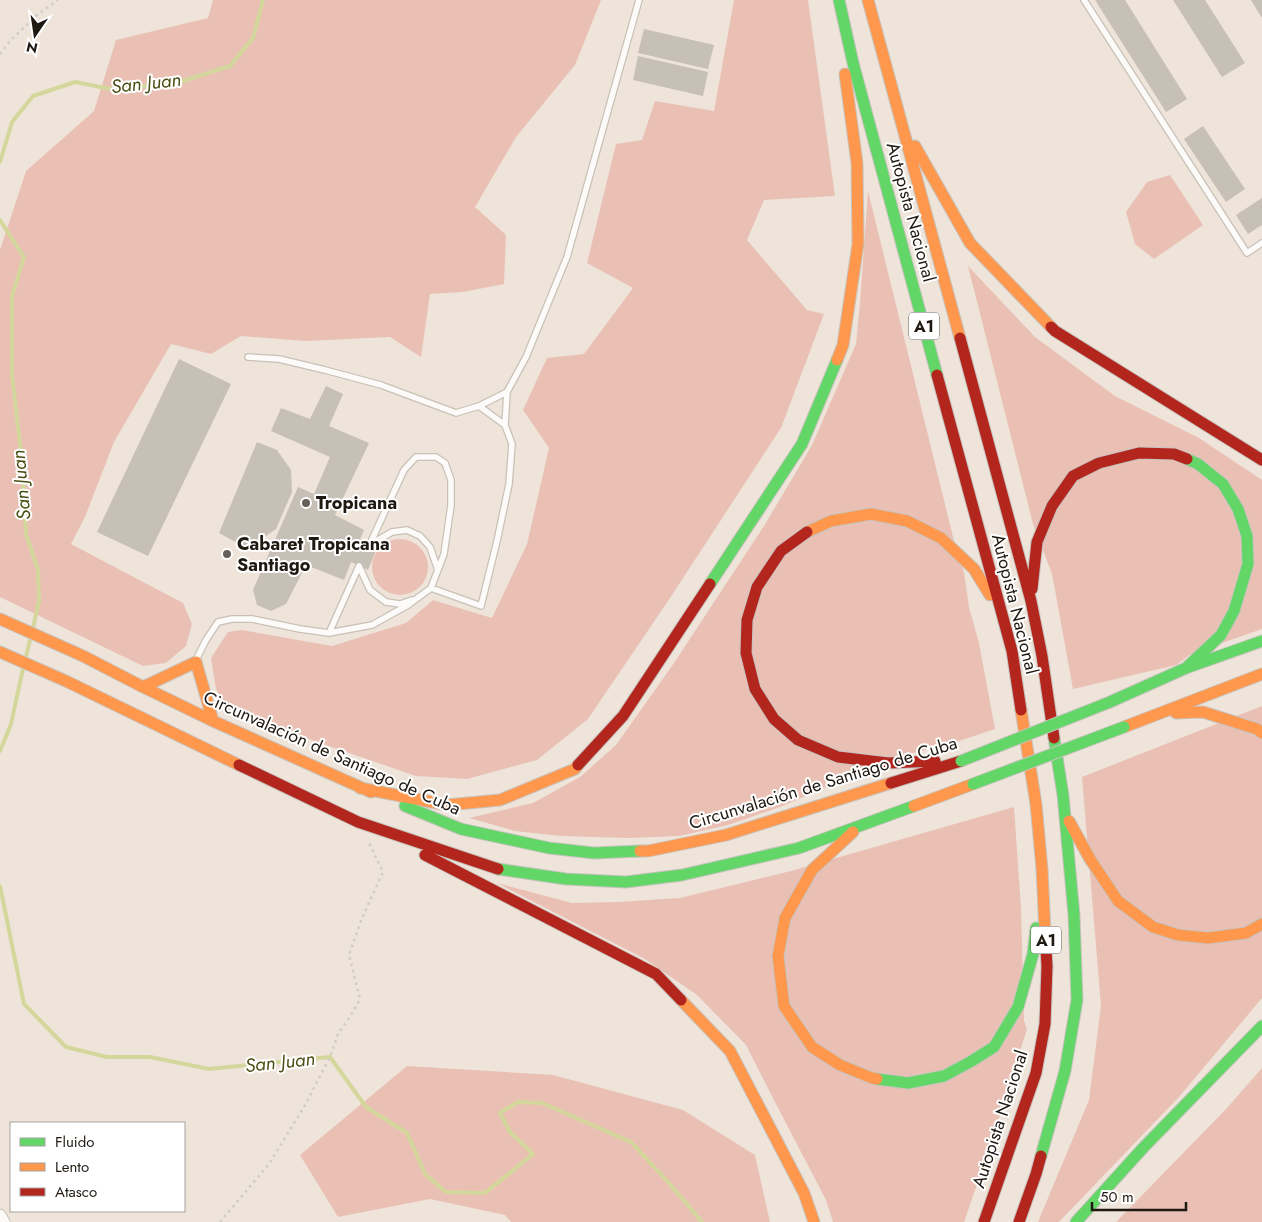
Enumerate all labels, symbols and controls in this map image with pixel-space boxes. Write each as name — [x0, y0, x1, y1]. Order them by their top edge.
north arrow — [10, 10, 60, 60]
text: N — [24, 37, 40, 59]
water label: San Juan — [110, 66, 182, 100]
street label: Autopista Nacional — [880, 139, 942, 285]
road number: A1 — [909, 312, 939, 340]
water label: San Juan — [4, 449, 38, 521]
place label: Tropicana — [316, 490, 397, 516]
marker: Tropicana — [300, 497, 312, 509]
place label: Cabaret Tropicana Santiago — [237, 531, 390, 578]
street label: Autopista Nacional — [985, 531, 1045, 677]
marker: Cabaret Tropicana Santiago — [221, 548, 233, 560]
street label: Circunvalación de Santiago de Cuba — [199, 684, 465, 822]
street label: Circunvalación de Santiago de Cuba — [686, 730, 960, 836]
road number: A1 — [1031, 926, 1061, 954]
water label: San Juan — [244, 1045, 316, 1079]
street label: Autopista Nacional — [965, 1047, 1035, 1191]
legend — [10, 1122, 185, 1212]
text: Fluido — [55, 1131, 94, 1153]
text: Lento — [55, 1156, 89, 1178]
scale bar — [1092, 1180, 1186, 1212]
text: Atasco — [55, 1181, 97, 1203]
text: 50 m — [1100, 1186, 1134, 1208]

